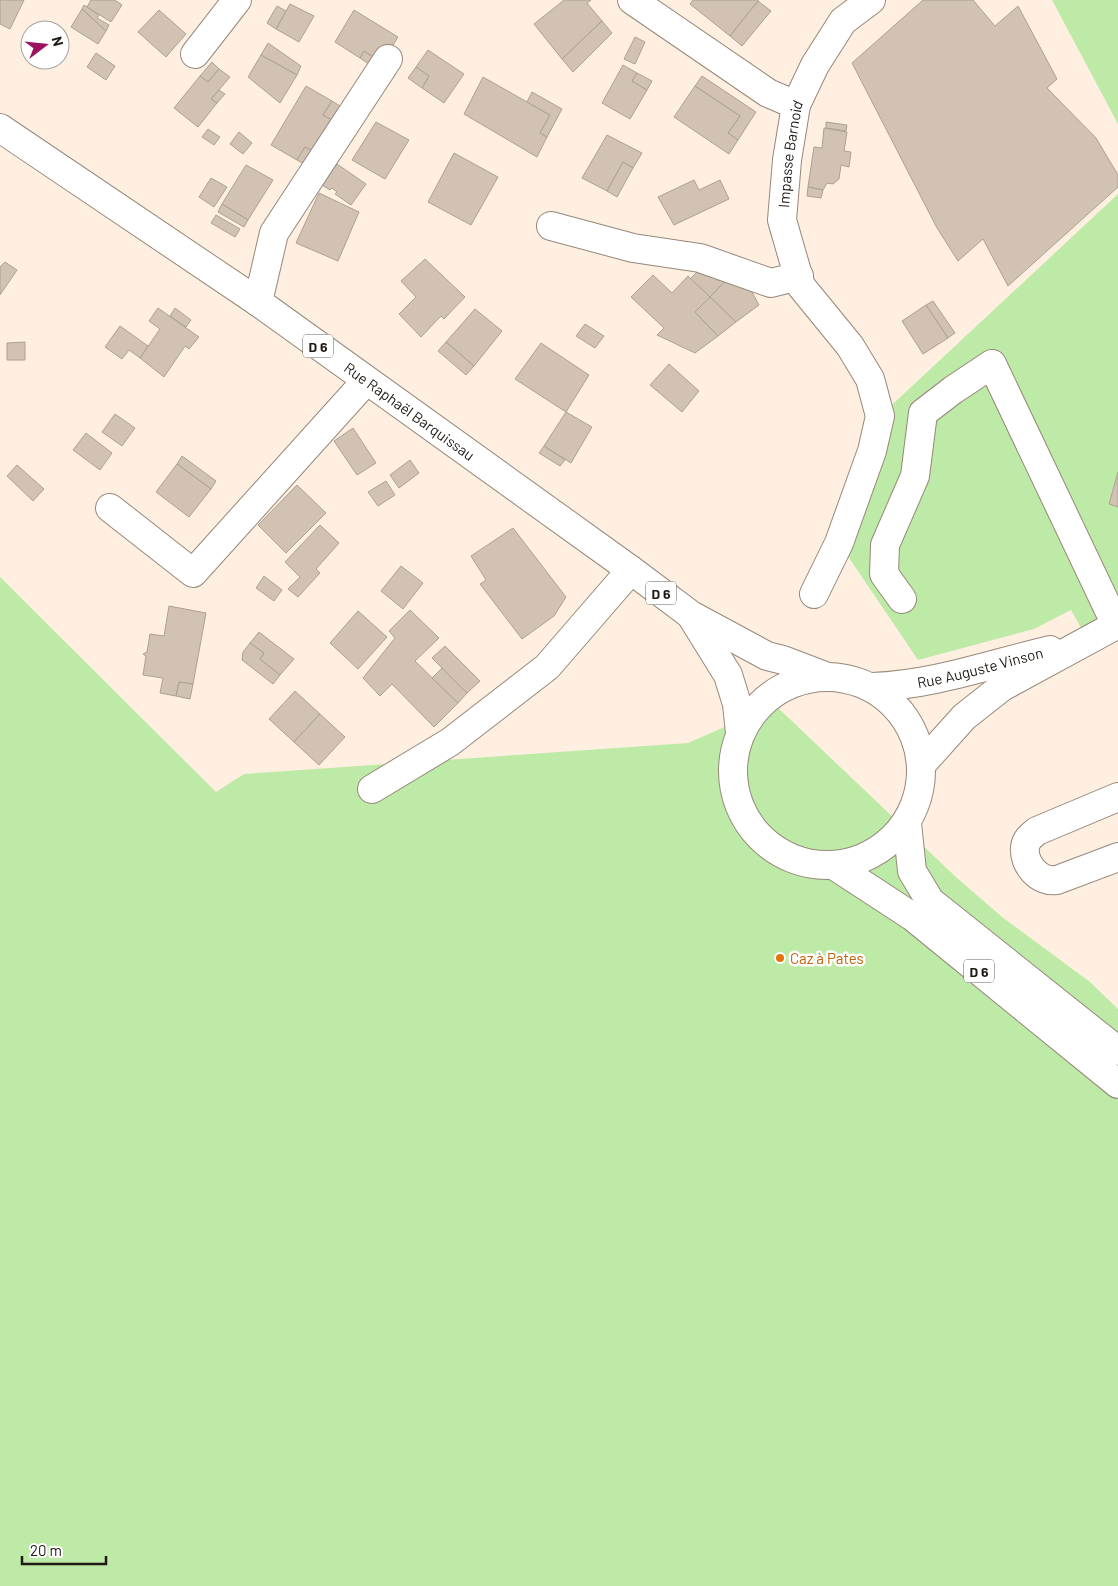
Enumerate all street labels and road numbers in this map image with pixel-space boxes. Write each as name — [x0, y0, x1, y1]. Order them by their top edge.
street label: Impasse Barnoid — [774, 97, 806, 208]
road number: D 6 — [303, 334, 333, 358]
street label: Rue Raphaël Barquissau — [341, 358, 478, 464]
road number: D 6 — [646, 582, 676, 604]
street label: Rue Auguste Vinson — [916, 643, 1045, 691]
road number: D 6 — [964, 959, 994, 982]

